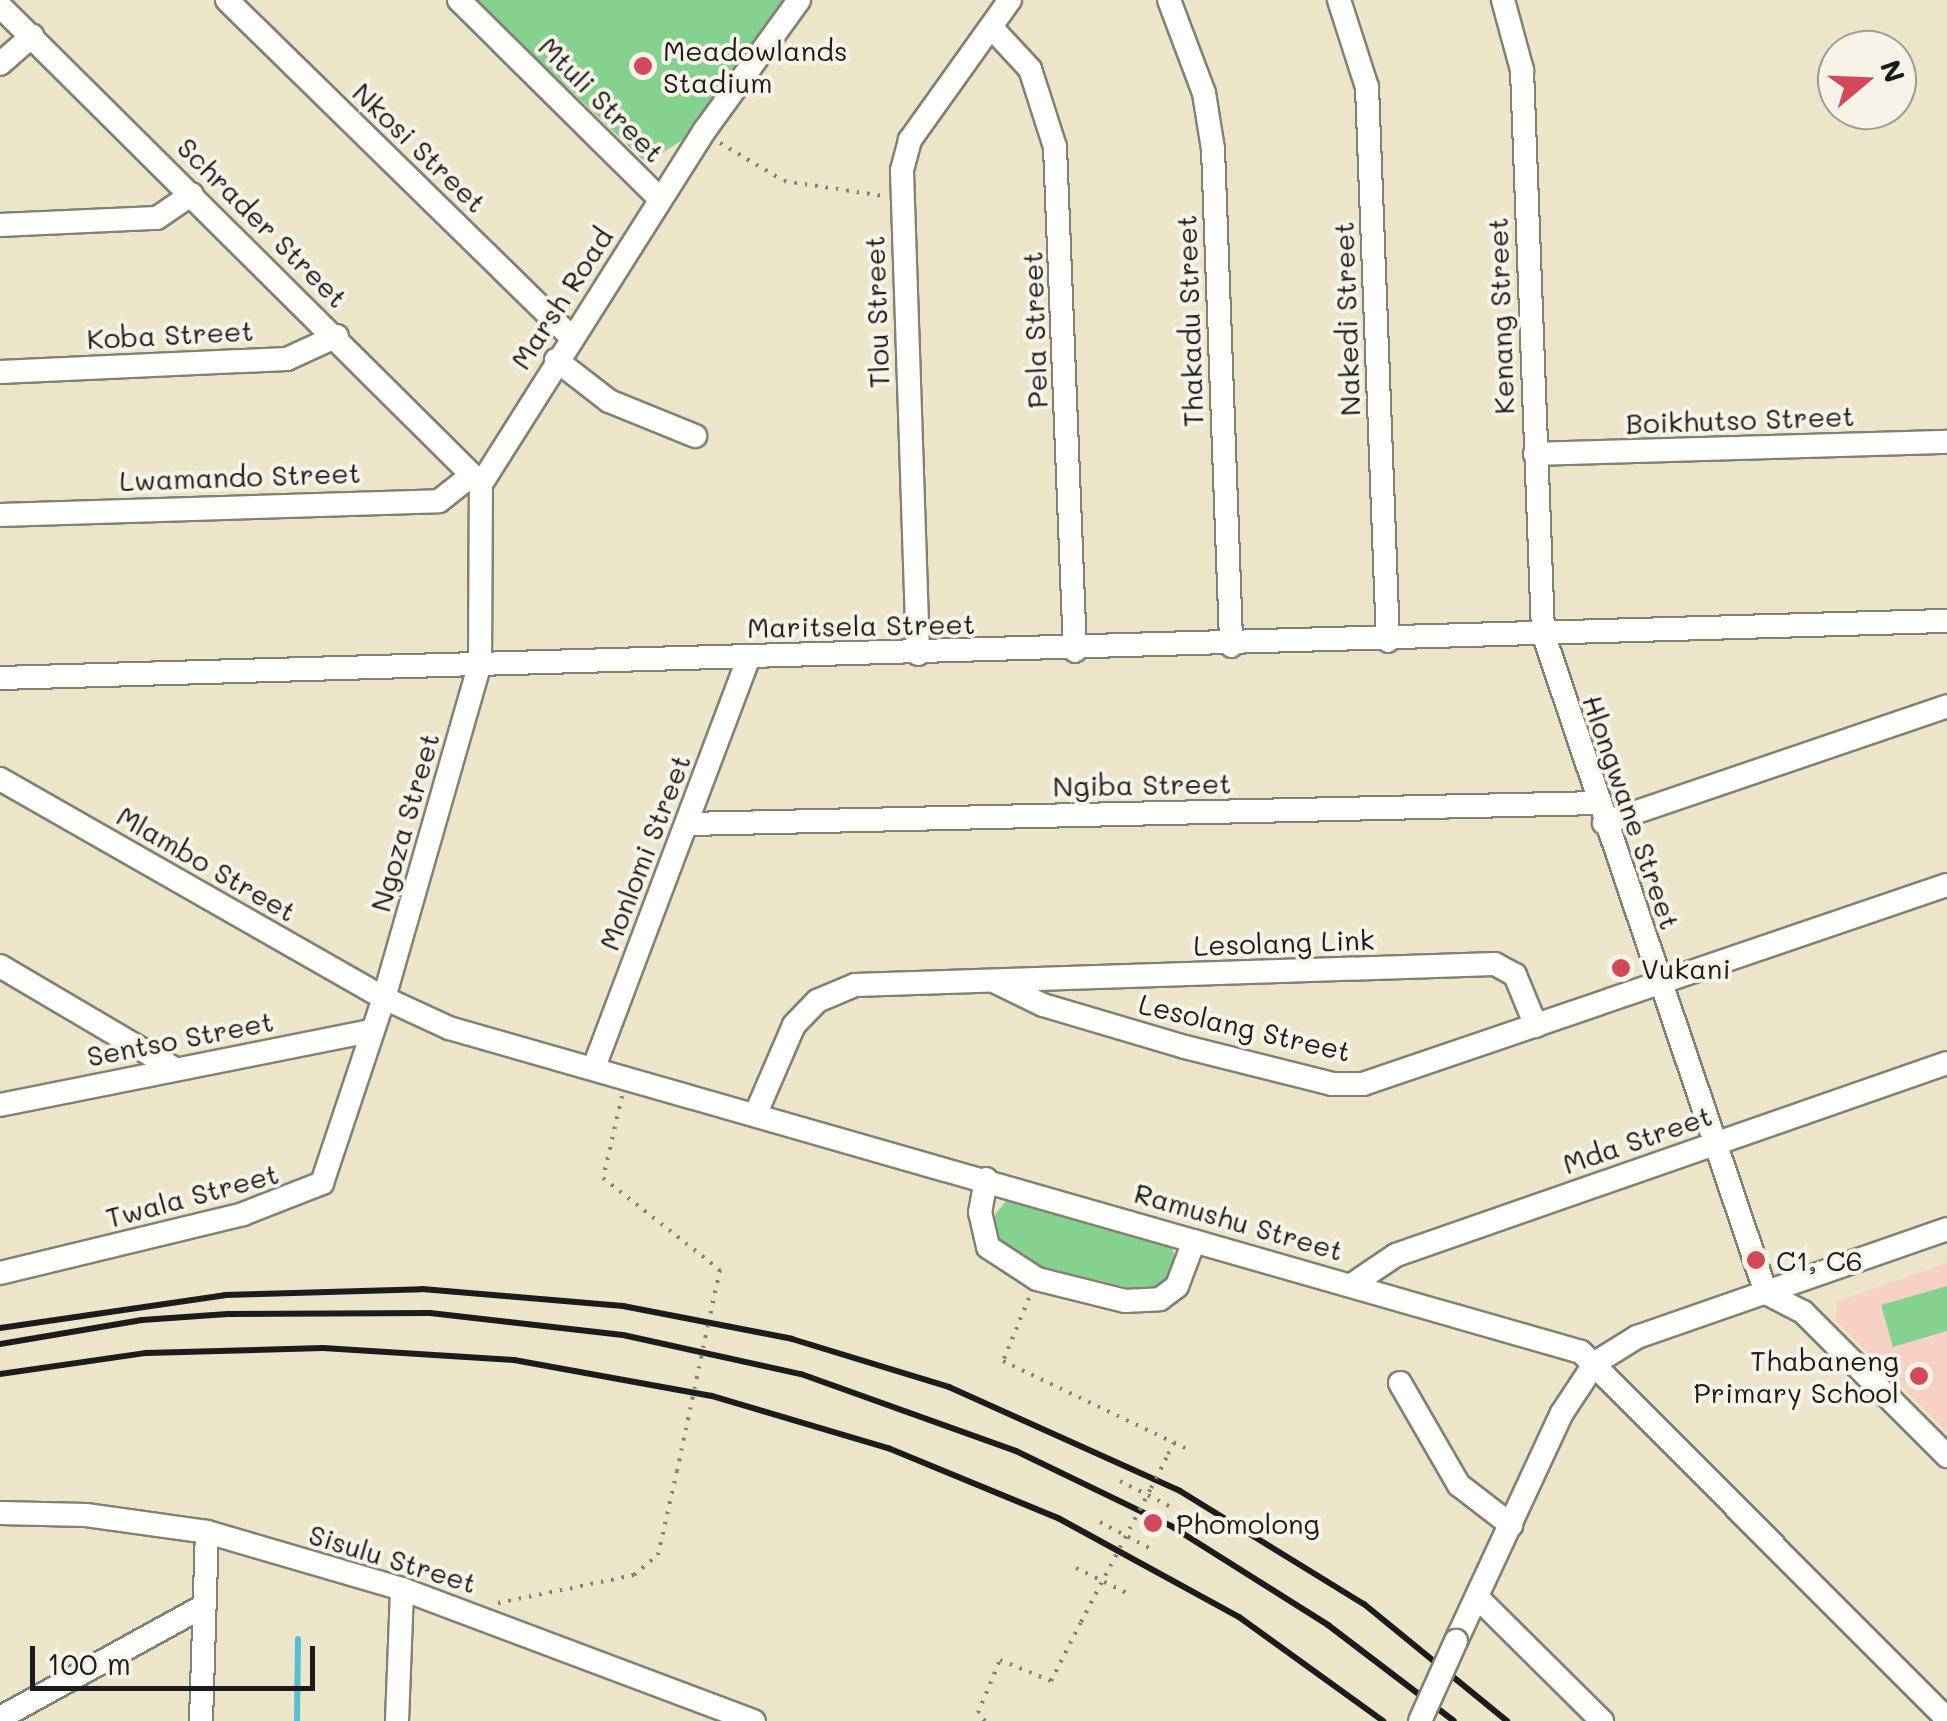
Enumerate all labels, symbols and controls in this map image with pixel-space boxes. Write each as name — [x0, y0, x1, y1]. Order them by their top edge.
street label: Mtuli Street — [532, 29, 672, 169]
north arrow — [1817, 30, 1917, 130]
place label: Meadowlands Stadium — [663, 33, 848, 99]
marker: Meadowlands Stadium — [632, 55, 654, 77]
text: N — [1873, 55, 1914, 87]
street label: Nkosi Street — [346, 75, 494, 219]
street label: Schrader Street — [171, 130, 355, 314]
street label: Thakadu Street — [1169, 214, 1209, 428]
street label: Kenang Street — [1480, 217, 1520, 415]
street label: Marsh Road — [503, 221, 619, 375]
street label: Nakedi Street — [1326, 221, 1366, 417]
street label: Tlou Street — [857, 235, 895, 389]
street label: Pela Street — [1014, 251, 1054, 409]
street label: Koba Street — [86, 313, 254, 355]
street label: Boikhutso Street — [1625, 398, 1855, 440]
street label: Lwamando Street — [119, 455, 361, 497]
street label: Maritsela Street — [747, 606, 975, 644]
street label: Hlongwane Street — [1576, 690, 1688, 934]
street label: Ngoza Street — [362, 729, 446, 915]
street label: Monlomi Street — [591, 749, 697, 955]
street label: Ngiba Street — [1052, 766, 1232, 802]
street label: Mlambo Street — [111, 798, 303, 928]
street label: Lesolang Link — [1193, 922, 1375, 962]
place label: Vukani — [1641, 951, 1731, 985]
marker: Vukani — [1610, 957, 1632, 979]
street label: Lesolang Street — [1136, 986, 1354, 1068]
street label: Sentso Street — [84, 1003, 276, 1073]
street label: Mda Street — [1558, 1098, 1716, 1180]
street label: Twala Street — [102, 1156, 282, 1234]
street label: Ramushu Street — [1131, 1175, 1347, 1267]
place label: C1, C6 — [1776, 1243, 1863, 1277]
marker: C1, C6 — [1745, 1249, 1767, 1271]
place label: Thabaneng Primary School — [1694, 1343, 1899, 1409]
marker: Thabaneng Primary School — [1908, 1365, 1930, 1387]
place label: Phomolong — [1176, 1506, 1320, 1540]
marker: Phomolong — [1140, 1510, 1166, 1536]
street label: Sisulu Street — [305, 1517, 481, 1599]
scale bar — [35, 1626, 320, 1688]
text: 100 m — [47, 1643, 131, 1683]

